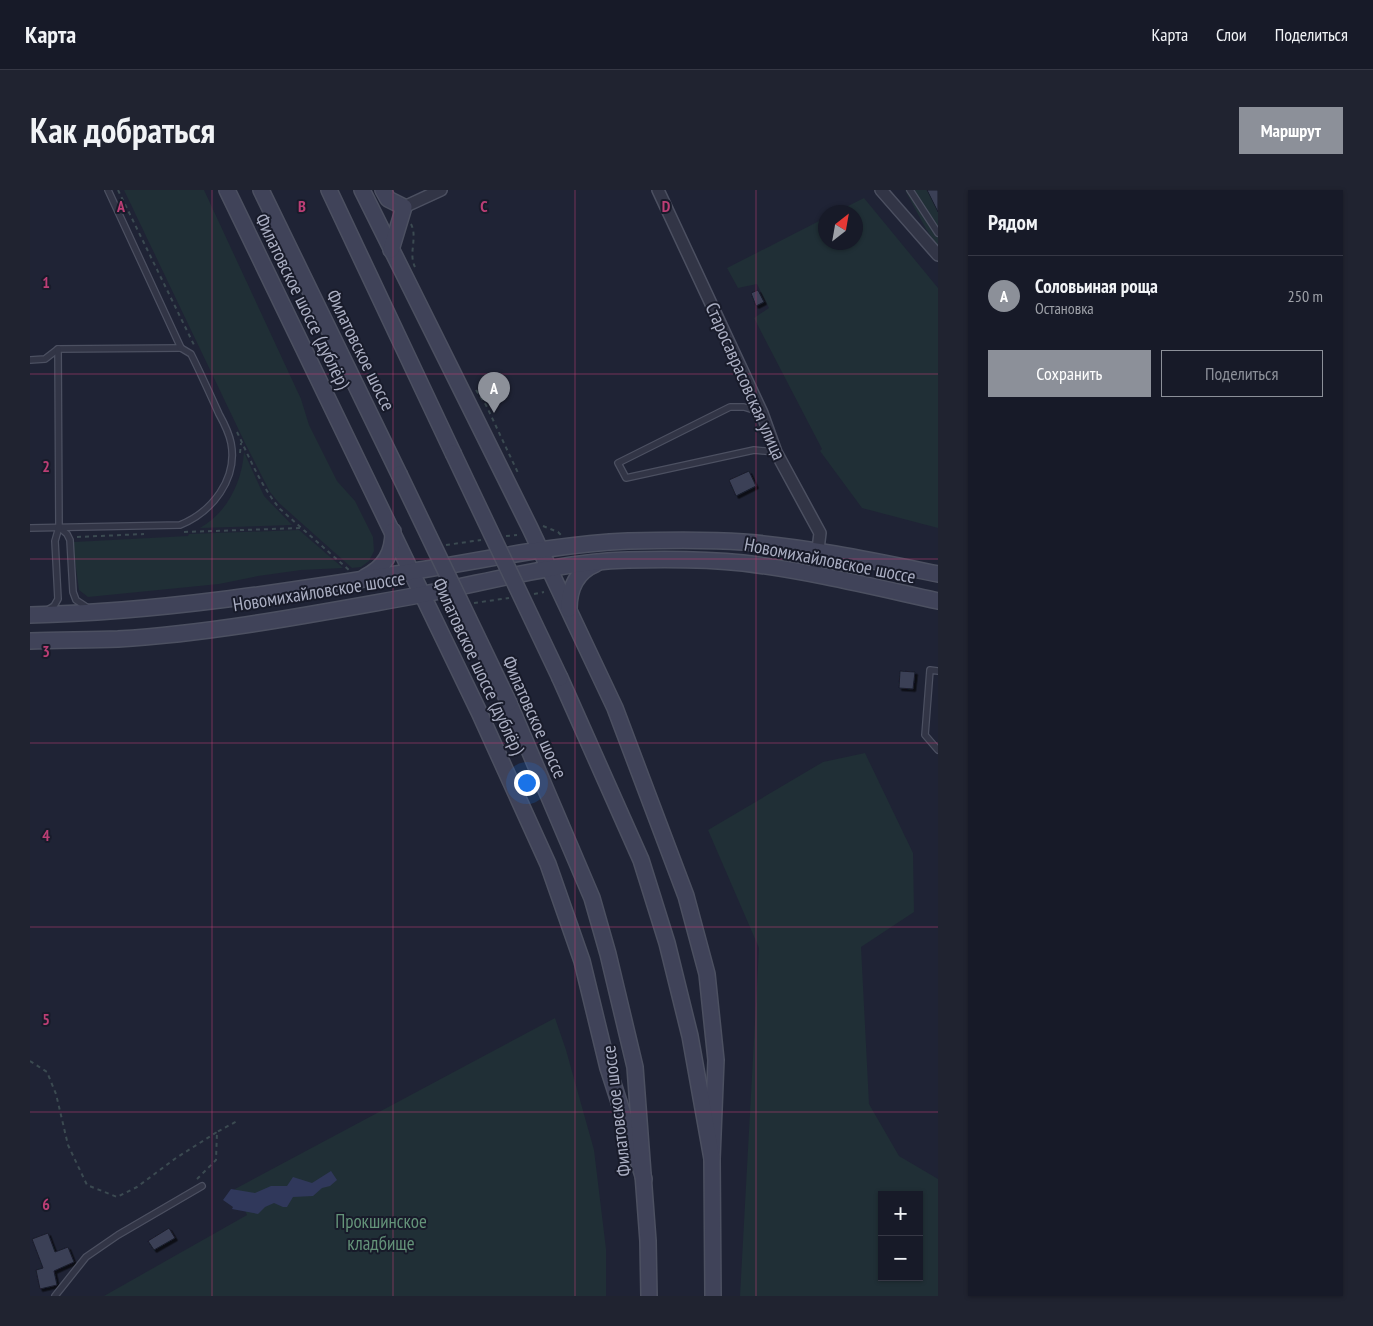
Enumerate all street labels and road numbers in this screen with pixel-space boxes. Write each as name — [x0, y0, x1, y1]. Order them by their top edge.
street label: Филатовское шоссе (дублёр) — [250, 209, 356, 393]
street label: Филатовское шоссе — [321, 286, 401, 415]
street label: Старосаврасовская улица — [700, 298, 792, 464]
street label: Новомихайловское шоссе — [742, 532, 918, 588]
street label: Новомихайловское шоссе — [231, 566, 407, 616]
street label: Филатовское шоссе (дублёр) — [428, 574, 531, 759]
street label: Филатовское шоссе — [497, 652, 573, 782]
street label: Филатовское шоссе — [596, 1044, 636, 1178]

